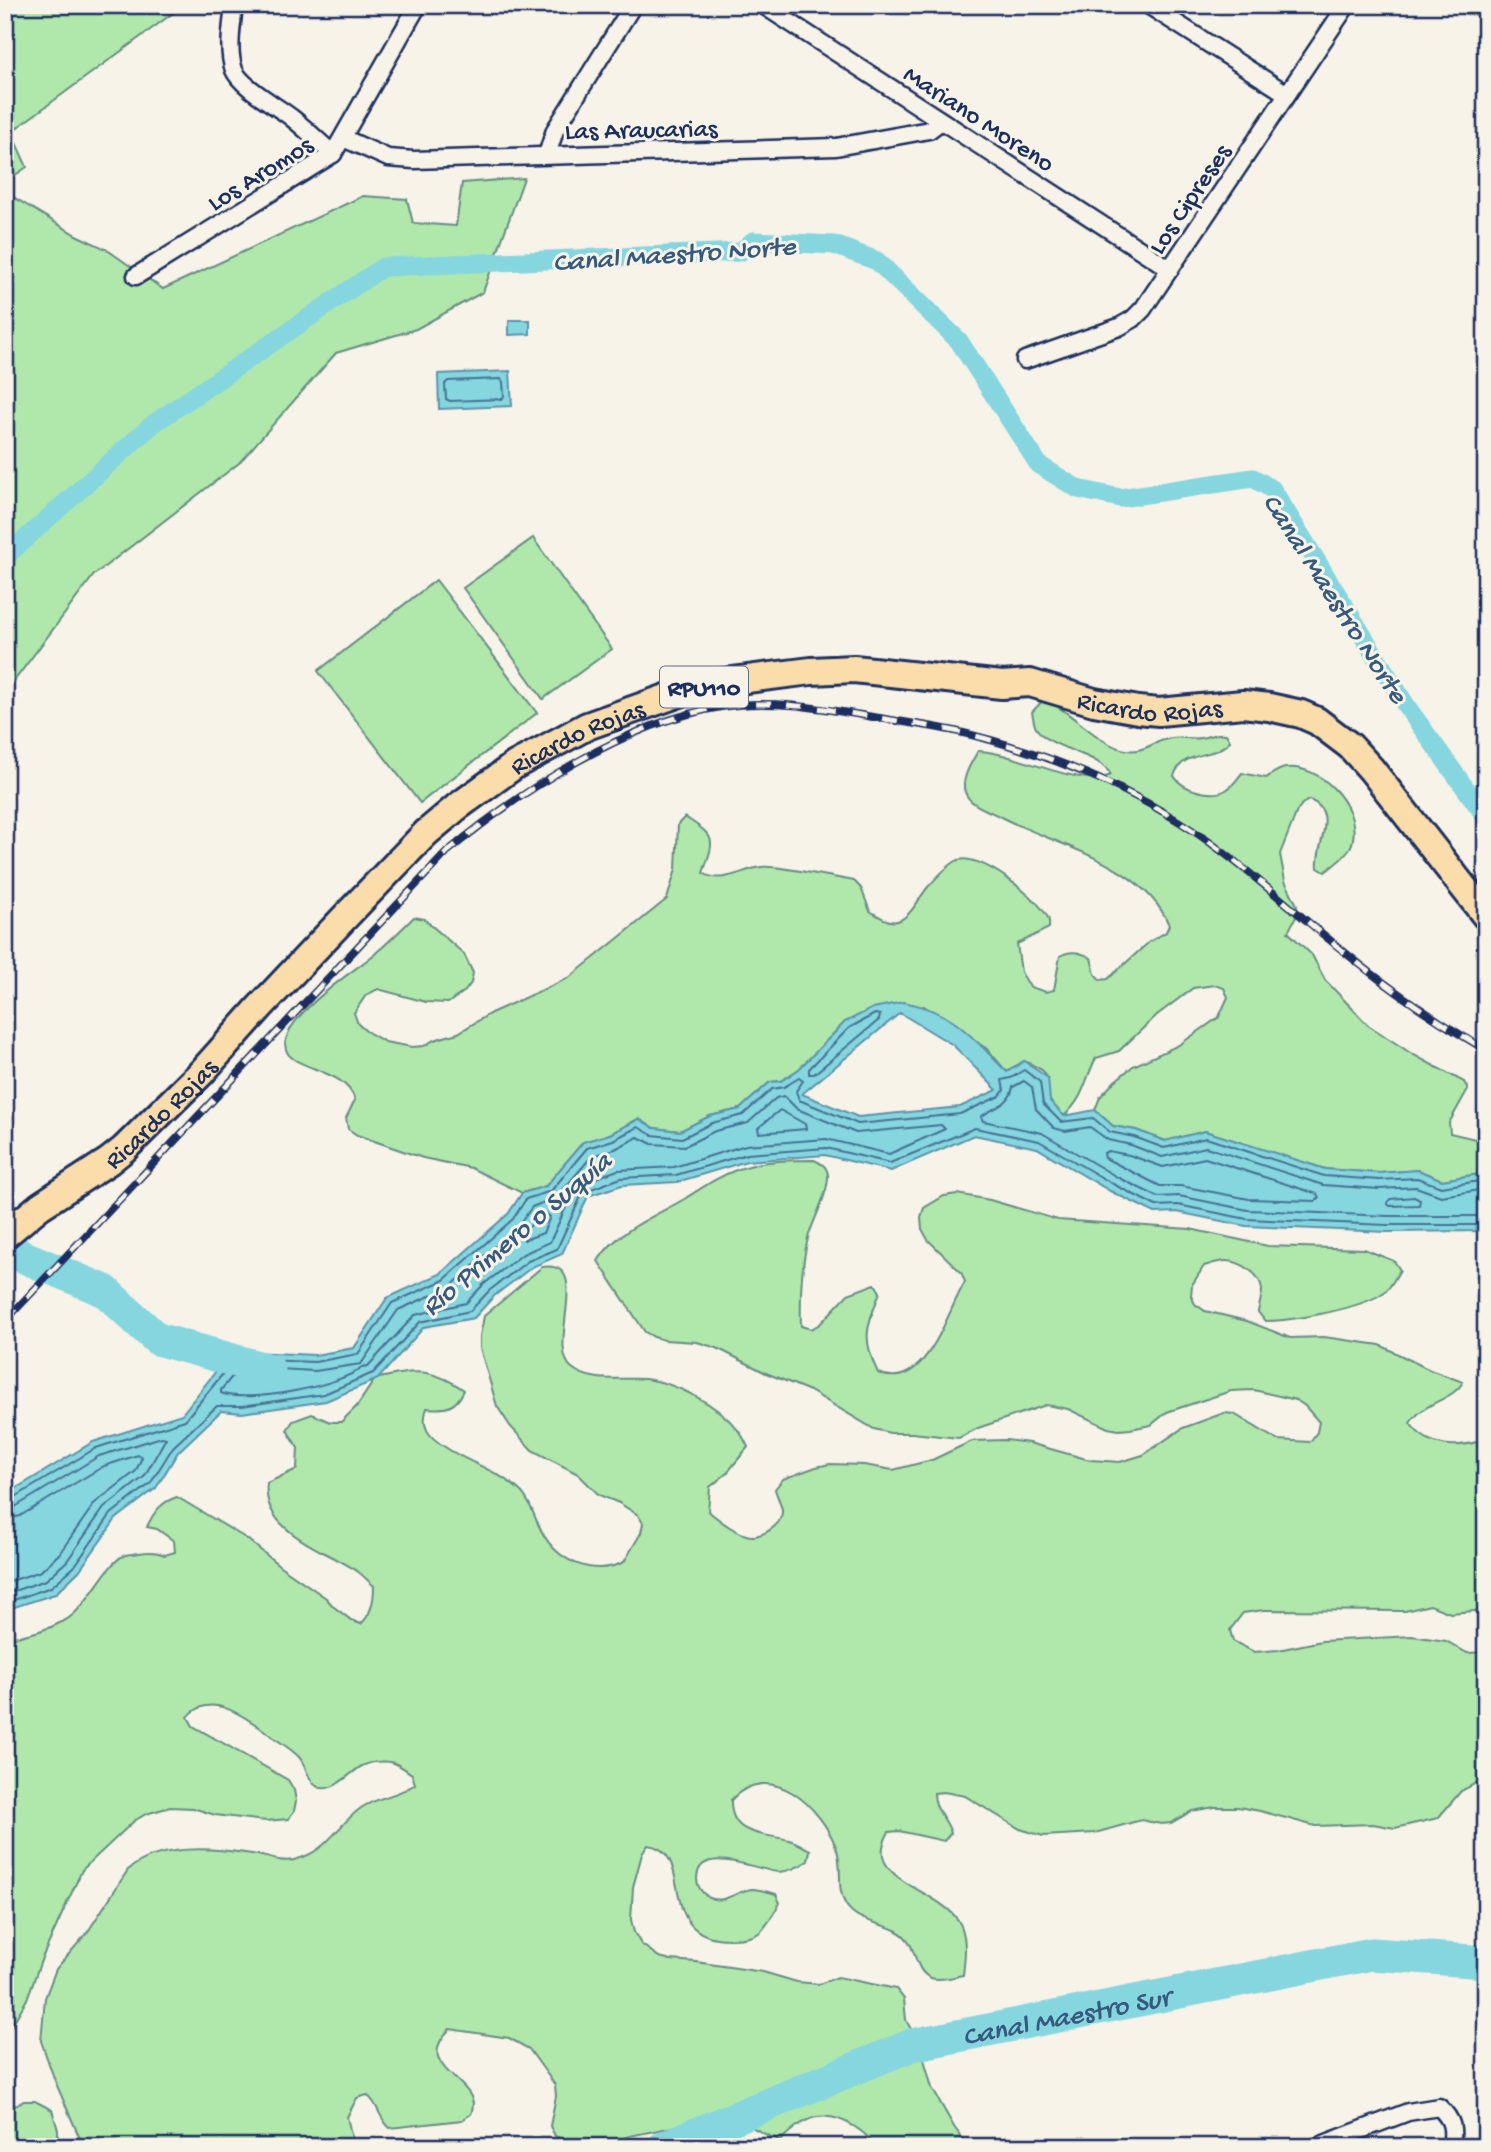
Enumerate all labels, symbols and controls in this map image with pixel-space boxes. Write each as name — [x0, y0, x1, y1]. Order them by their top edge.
street label: Mariano Moreno — [896, 60, 1059, 181]
street label: Las Araucarias — [564, 116, 719, 149]
street label: Los Aromos — [203, 131, 321, 220]
street label: Los Cipreses — [1144, 138, 1241, 262]
water label: Canal Maestro Norte — [552, 231, 798, 281]
water label: Canal Maestro Norte — [1253, 488, 1414, 712]
road number: RPU110 — [660, 666, 748, 708]
street label: Ricardo Rojas — [1073, 687, 1225, 732]
street label: Ricardo Rojas — [506, 695, 651, 784]
street label: Ricardo Rojas — [100, 1053, 227, 1178]
water label: Río Primero o Suquía — [416, 1146, 621, 1324]
water label: Canal Maestro Sur — [960, 1981, 1178, 2056]

